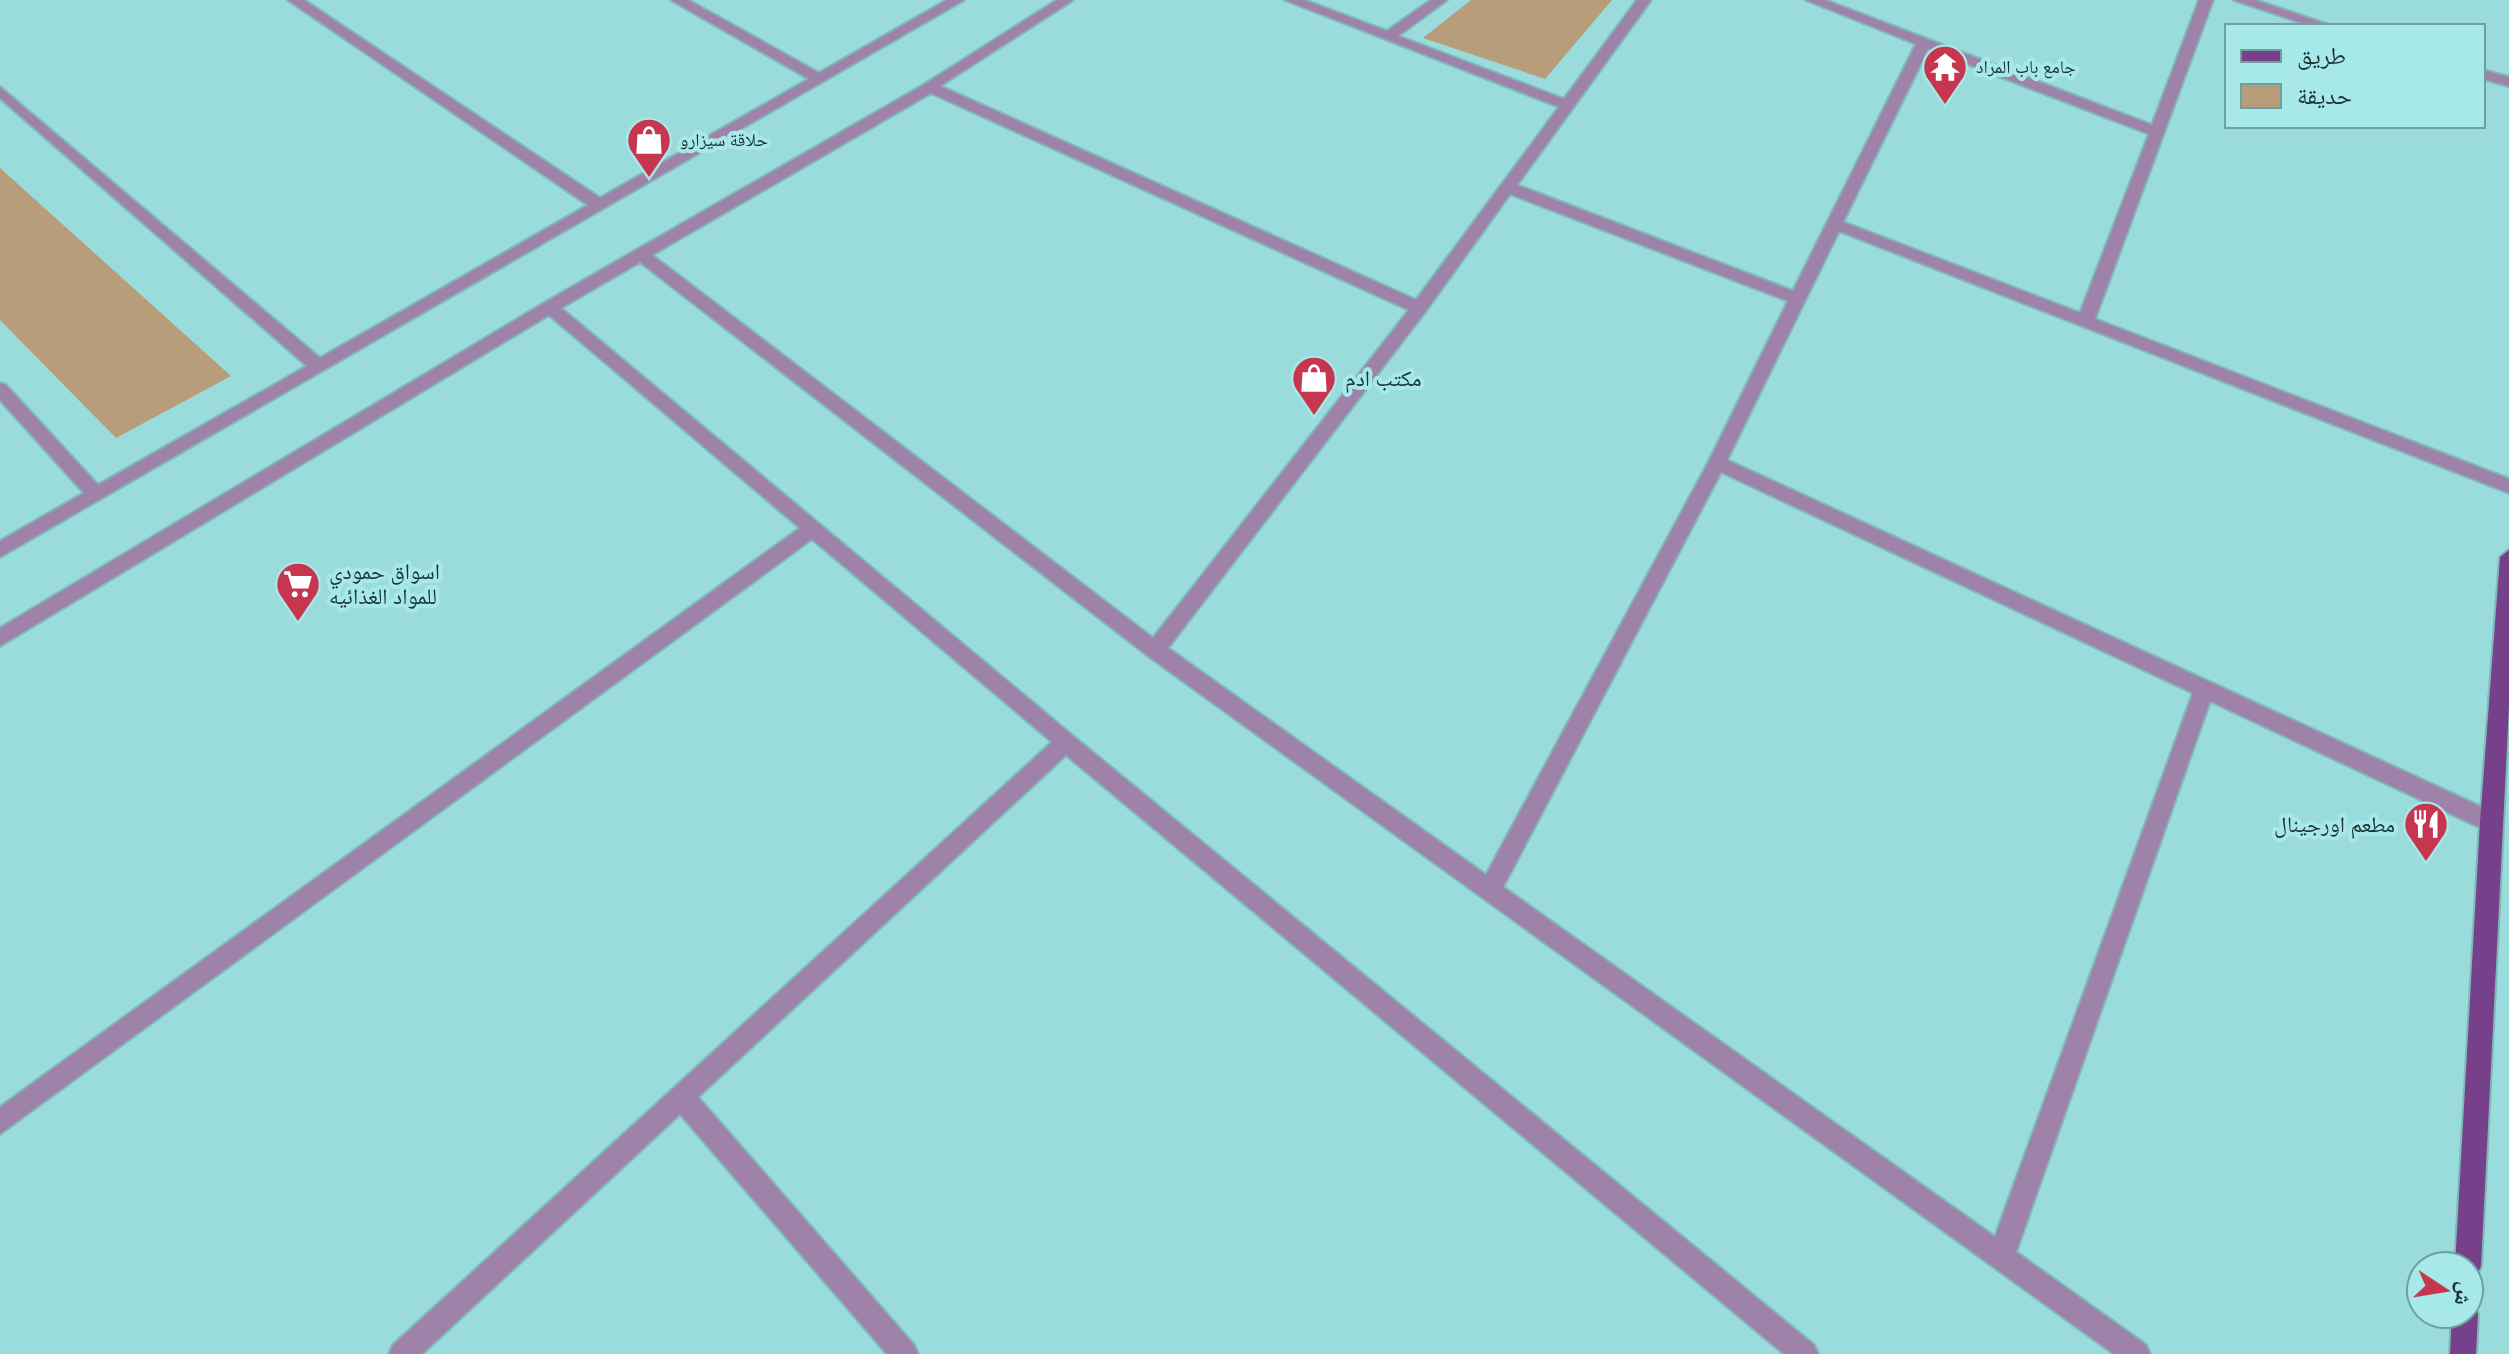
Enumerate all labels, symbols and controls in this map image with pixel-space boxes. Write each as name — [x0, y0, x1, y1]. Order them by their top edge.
legend — [2225, 24, 2485, 128]
text: طريق — [2297, 42, 2346, 70]
temple icon: جامع باب المراد — [1921, 43, 1969, 106]
place label: جامع باب المراد — [1976, 56, 2076, 79]
text: حديقة — [2297, 82, 2352, 110]
shop icon: حلاقة سيزارو — [625, 116, 673, 179]
place label: حلاقة سيزارو — [680, 129, 768, 150]
shop icon: مكتب ادم — [1290, 354, 1338, 417]
place label: مكتب ادم — [1345, 366, 1422, 393]
place label: اسواق حمودي للمواد الغذائيه — [329, 559, 440, 609]
supermarket icon: اسواق حمودي للمواد الغذائيه — [274, 560, 322, 623]
restaurant icon: مطعم اورجينال — [2402, 800, 2450, 863]
place label: مطعم اورجينال — [2274, 812, 2395, 839]
north arrow — [2405, 1250, 2485, 1330]
text: ش — [2448, 1280, 2479, 1308]

